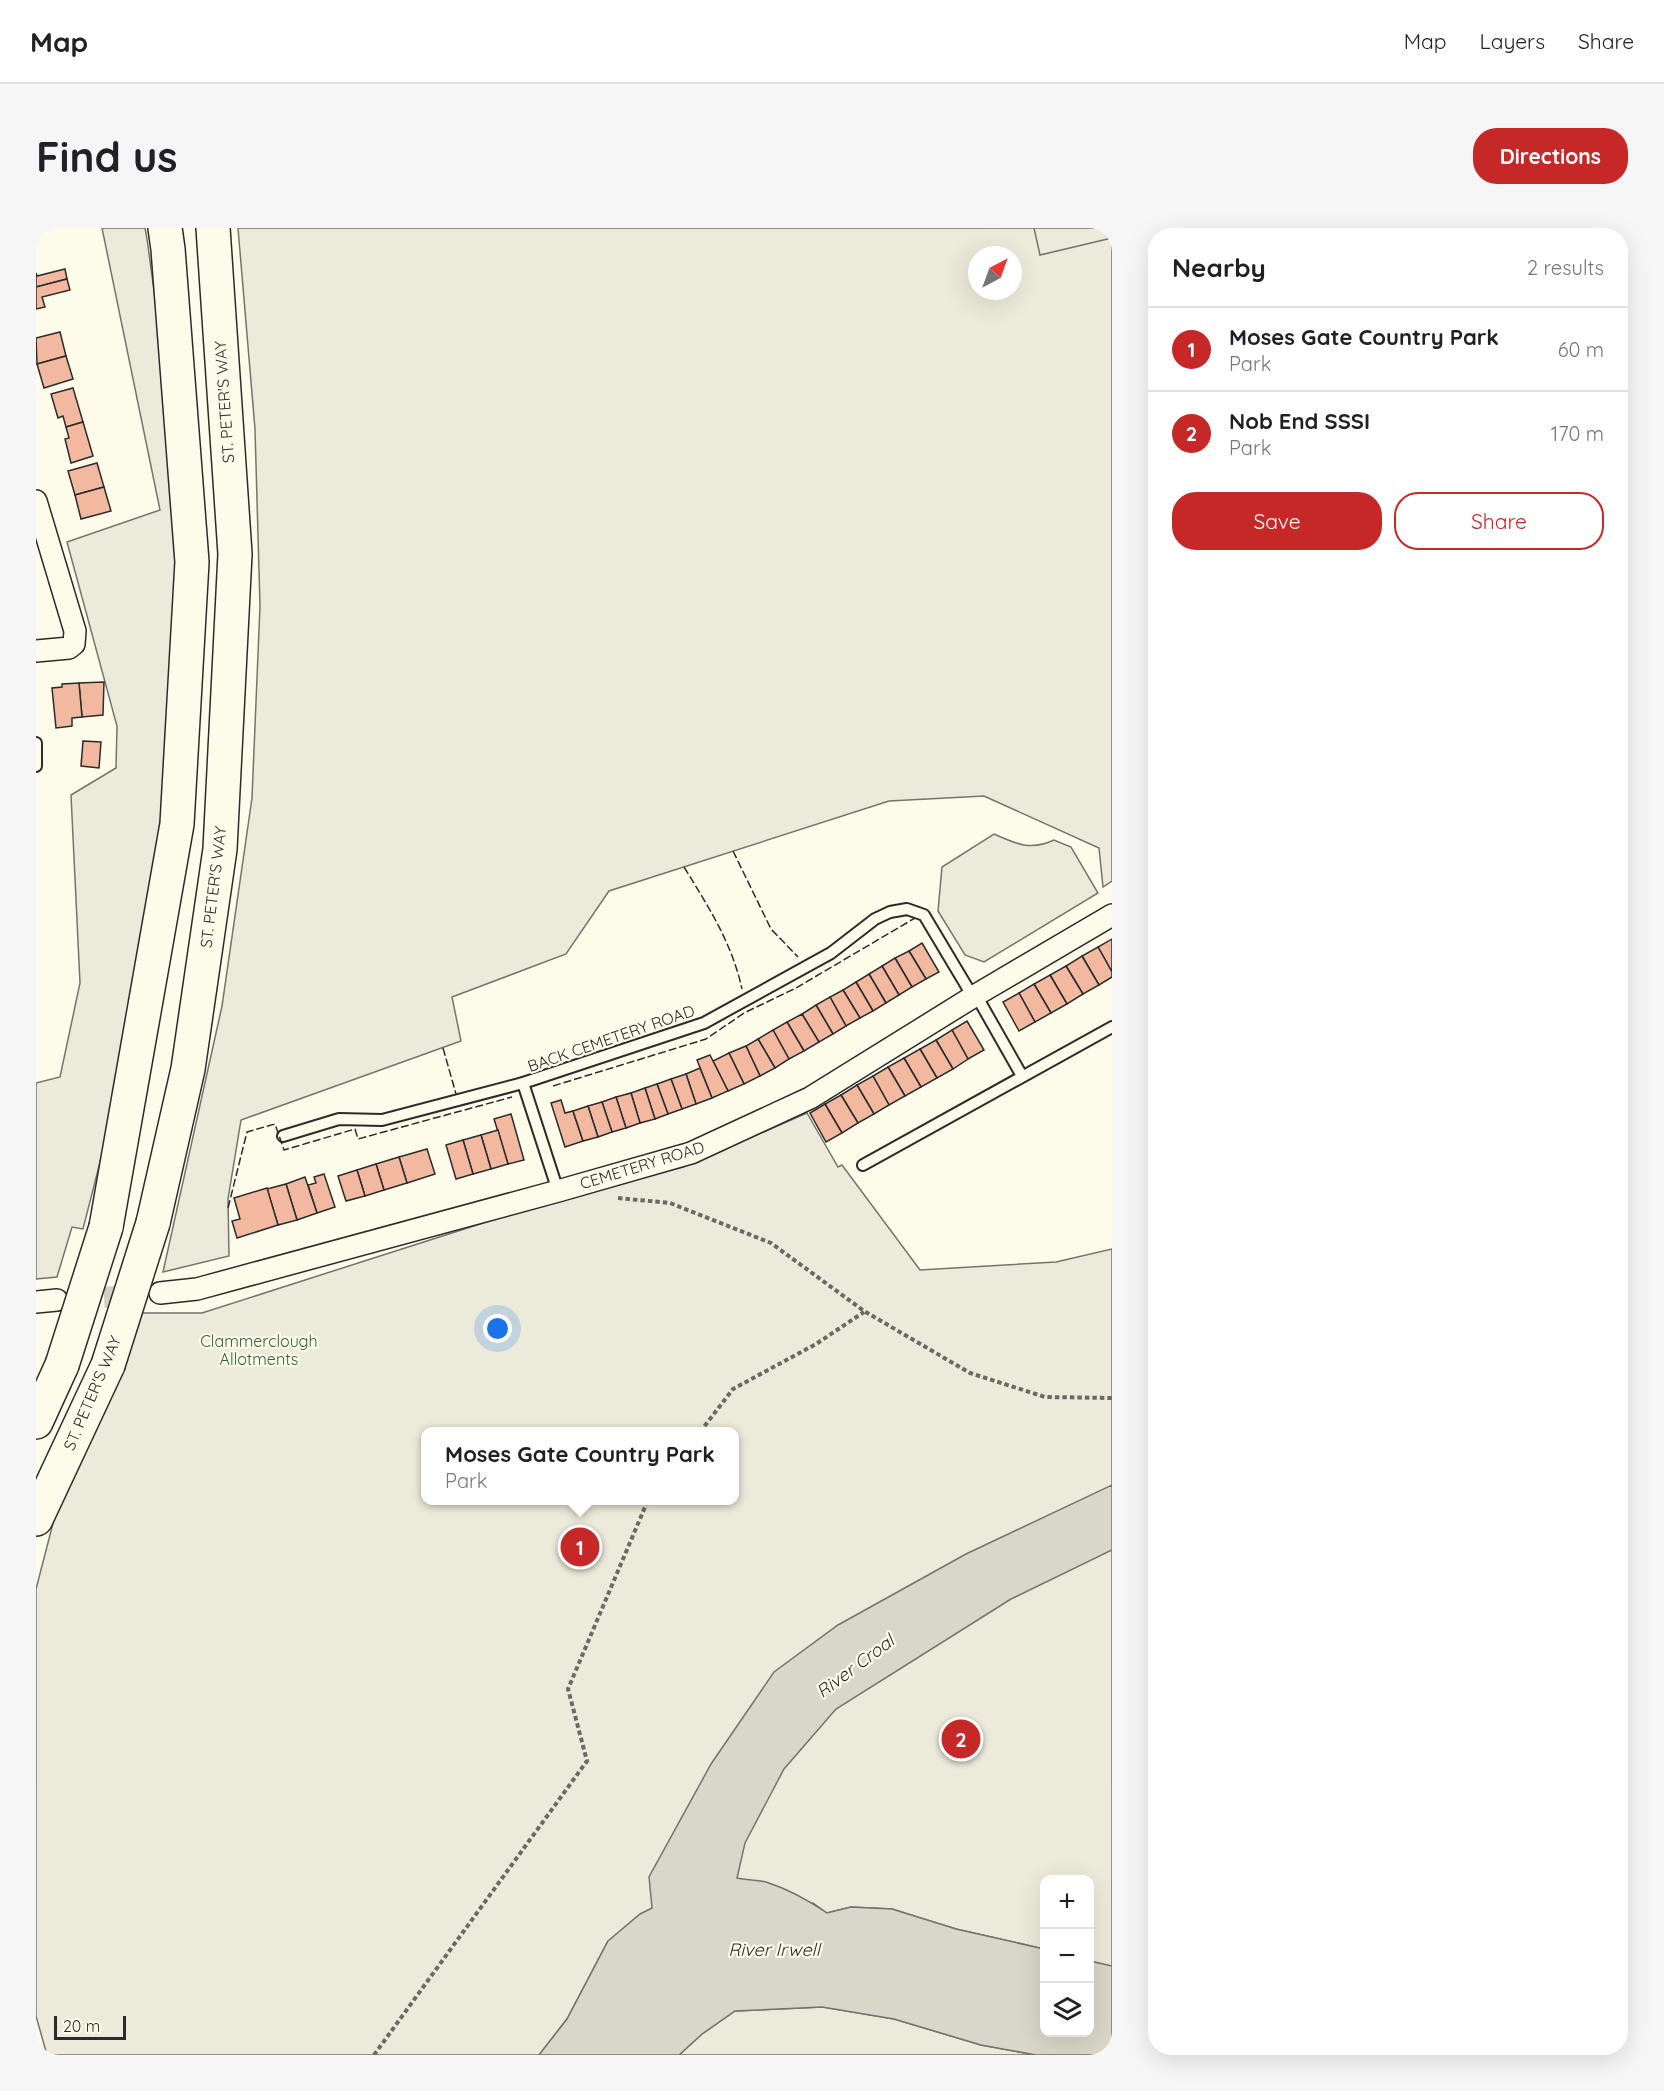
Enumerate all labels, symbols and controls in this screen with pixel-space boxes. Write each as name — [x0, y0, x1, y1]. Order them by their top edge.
text: Map — [30, 24, 88, 59]
text: Map — [1404, 28, 1447, 54]
text: Layers — [1480, 28, 1545, 54]
text: Share — [1578, 28, 1634, 54]
button: Directions — [1473, 128, 1628, 184]
text: Find us — [36, 130, 178, 183]
north arrow — [968, 246, 1022, 300]
text: Nearby — [1172, 251, 1266, 284]
text: 2 results — [1527, 255, 1604, 280]
text: Moses Gate Country Park — [1229, 323, 1499, 351]
text: 1 — [1188, 337, 1195, 362]
text: 60 m — [1558, 337, 1604, 362]
street label: ST. PETER'S WAY — [210, 340, 238, 464]
text: Park — [1229, 351, 1271, 376]
text: Nob End SSSI — [1229, 407, 1370, 435]
text: 2 — [1186, 421, 1197, 446]
text: 170 m — [1551, 421, 1604, 446]
text: Park — [1229, 435, 1271, 460]
button: Save — [1172, 492, 1382, 550]
button: Share — [1394, 492, 1604, 550]
street label: ST. PETER'S WAY — [196, 825, 230, 949]
street label: BACK CEMETERY ROAD — [525, 1000, 697, 1076]
street label: CEMETERY ROAD — [577, 1137, 707, 1193]
your location — [483, 1314, 512, 1343]
park label: Clammerclough Allotments — [200, 1331, 318, 1369]
street label: ST. PETER'S WAY — [59, 1333, 125, 1453]
popup — [421, 1427, 739, 1505]
text: Moses Gate Country Park — [445, 1440, 715, 1468]
text: Park — [445, 1468, 487, 1493]
pin: 1 — [560, 1524, 600, 1570]
water label: River Croal — [812, 1628, 900, 1703]
pin: 2 — [942, 1716, 980, 1762]
map controls — [1040, 1875, 1094, 2037]
button: + — [1040, 1875, 1094, 1929]
button: − — [1040, 1929, 1094, 1983]
water label: River Irwell — [728, 1938, 822, 1961]
button: layers — [1040, 1983, 1094, 2037]
scale bar — [54, 2013, 126, 2040]
text: 20 m — [63, 2016, 100, 2036]

